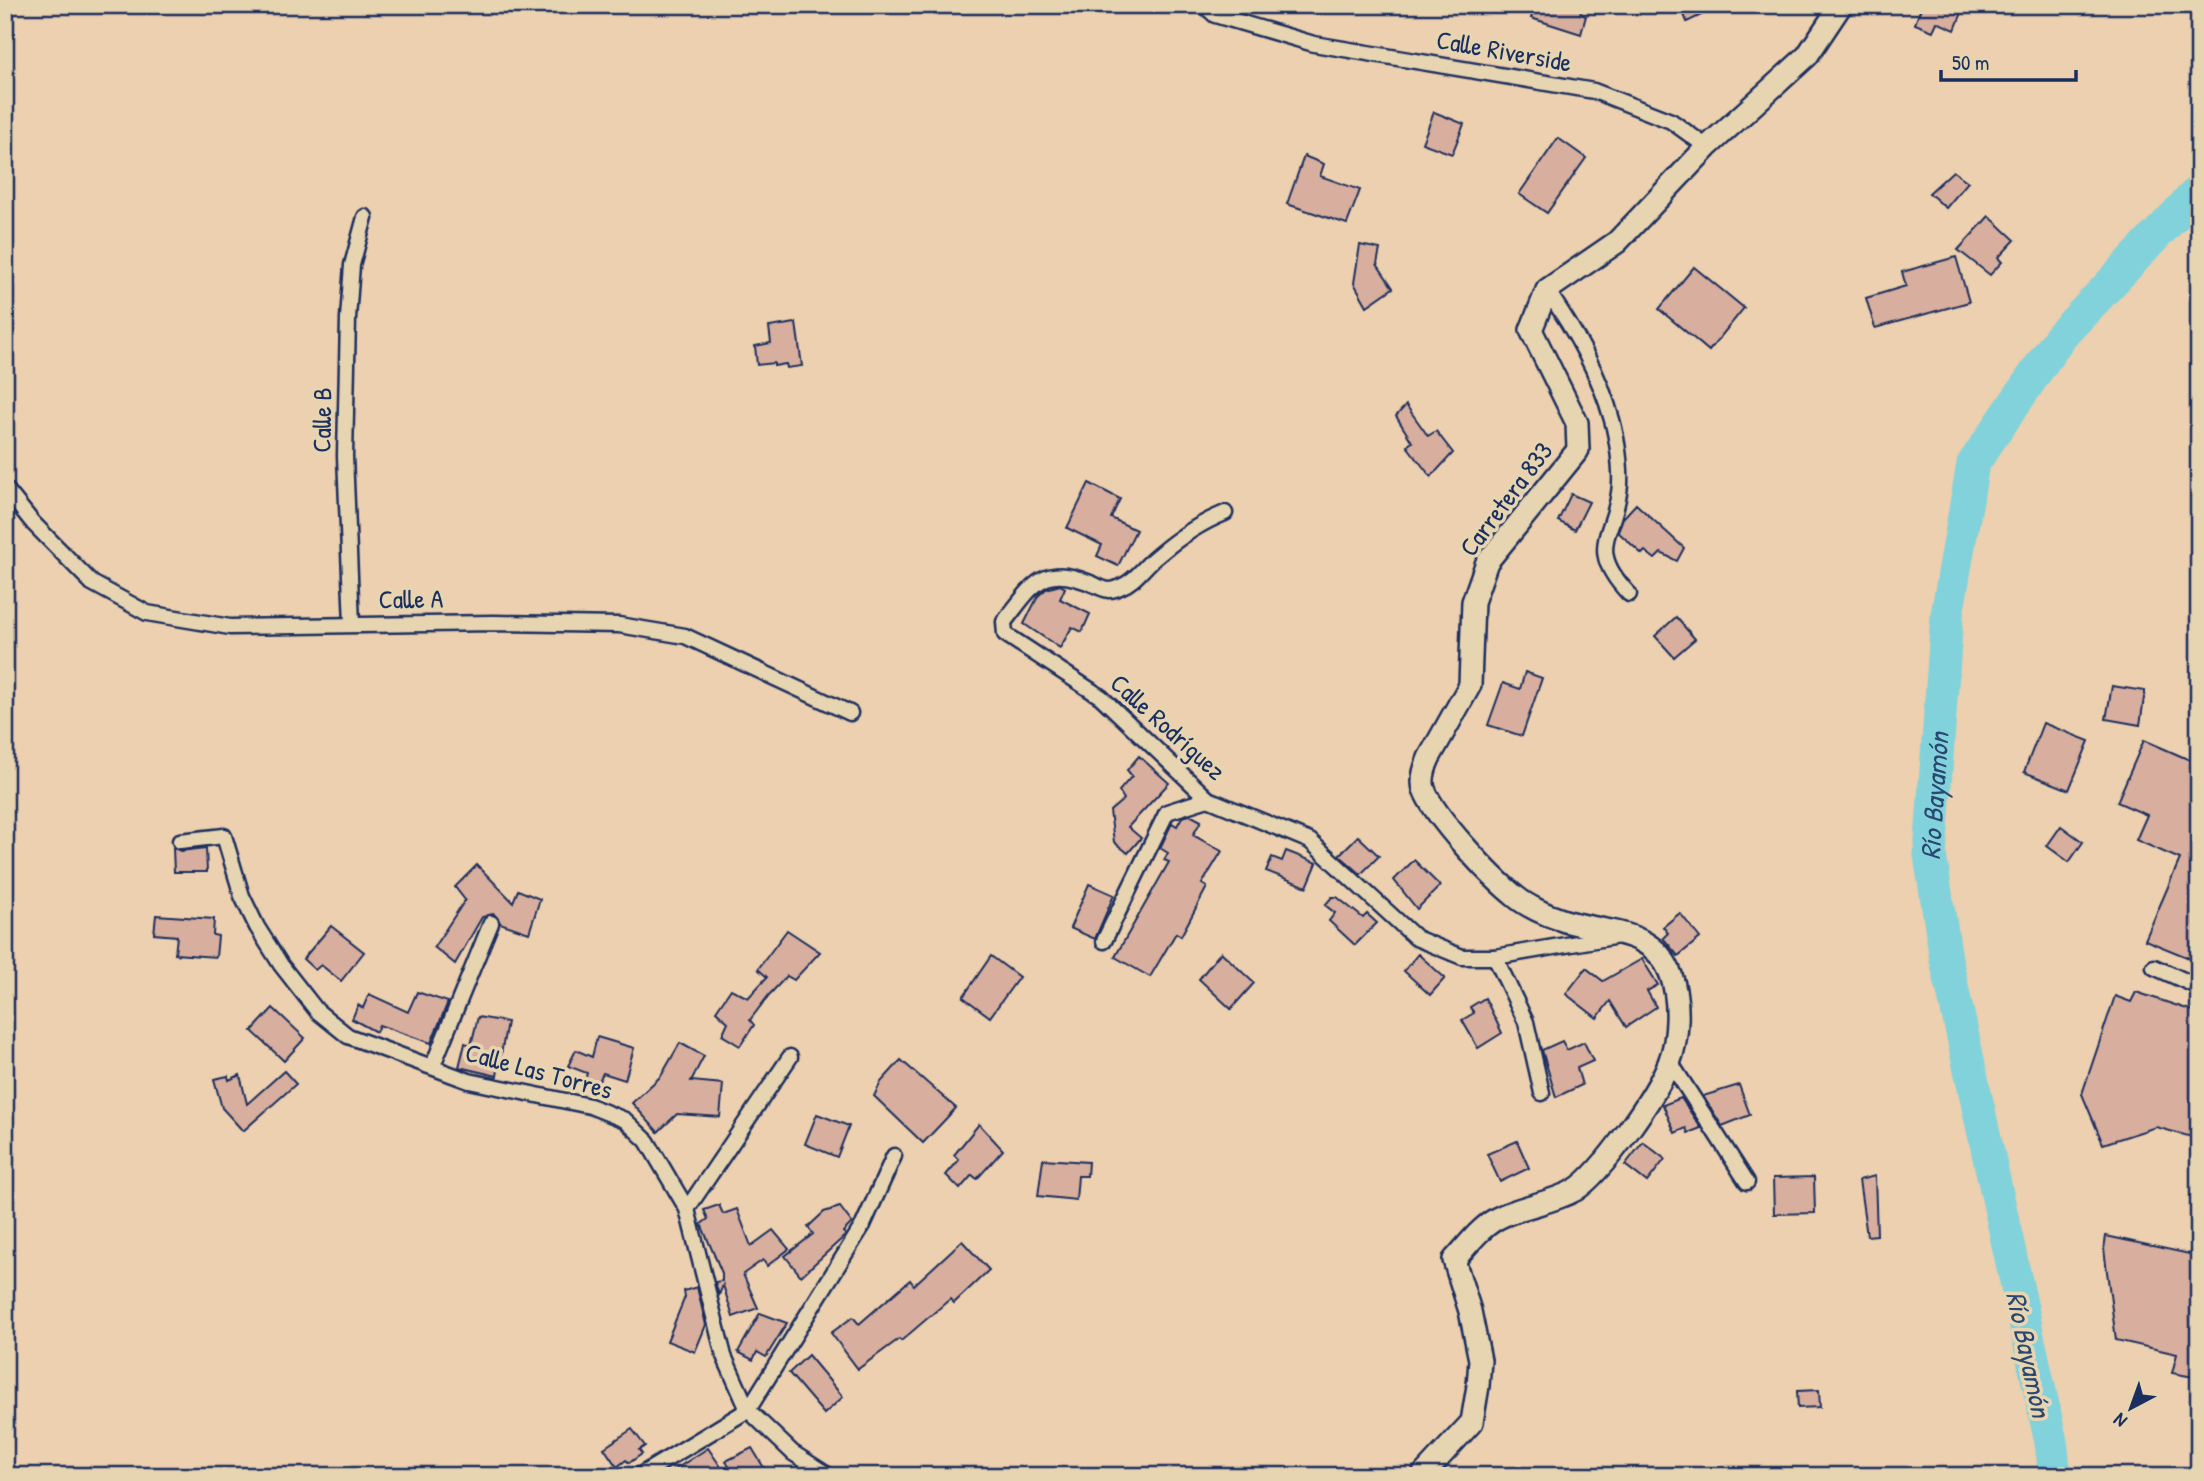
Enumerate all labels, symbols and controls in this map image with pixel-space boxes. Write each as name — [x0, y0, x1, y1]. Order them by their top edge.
street label: Calle Riverside — [1434, 21, 1574, 80]
scale bar — [1941, 38, 2076, 82]
text: 50 m — [1952, 48, 1989, 77]
street label: Calle B — [303, 387, 340, 453]
street label: Carretera 833 — [1451, 434, 1560, 563]
street label: Calle A — [378, 580, 444, 617]
street label: Calle Rodríguez — [1103, 666, 1233, 788]
water label: Río Bayamón — [1911, 728, 1958, 861]
street label: Calle Las Torres — [462, 1034, 617, 1107]
water label: Río Bayamón — [1997, 1288, 2061, 1423]
north arrow — [2096, 1372, 2166, 1442]
text: N — [2108, 1408, 2132, 1434]

